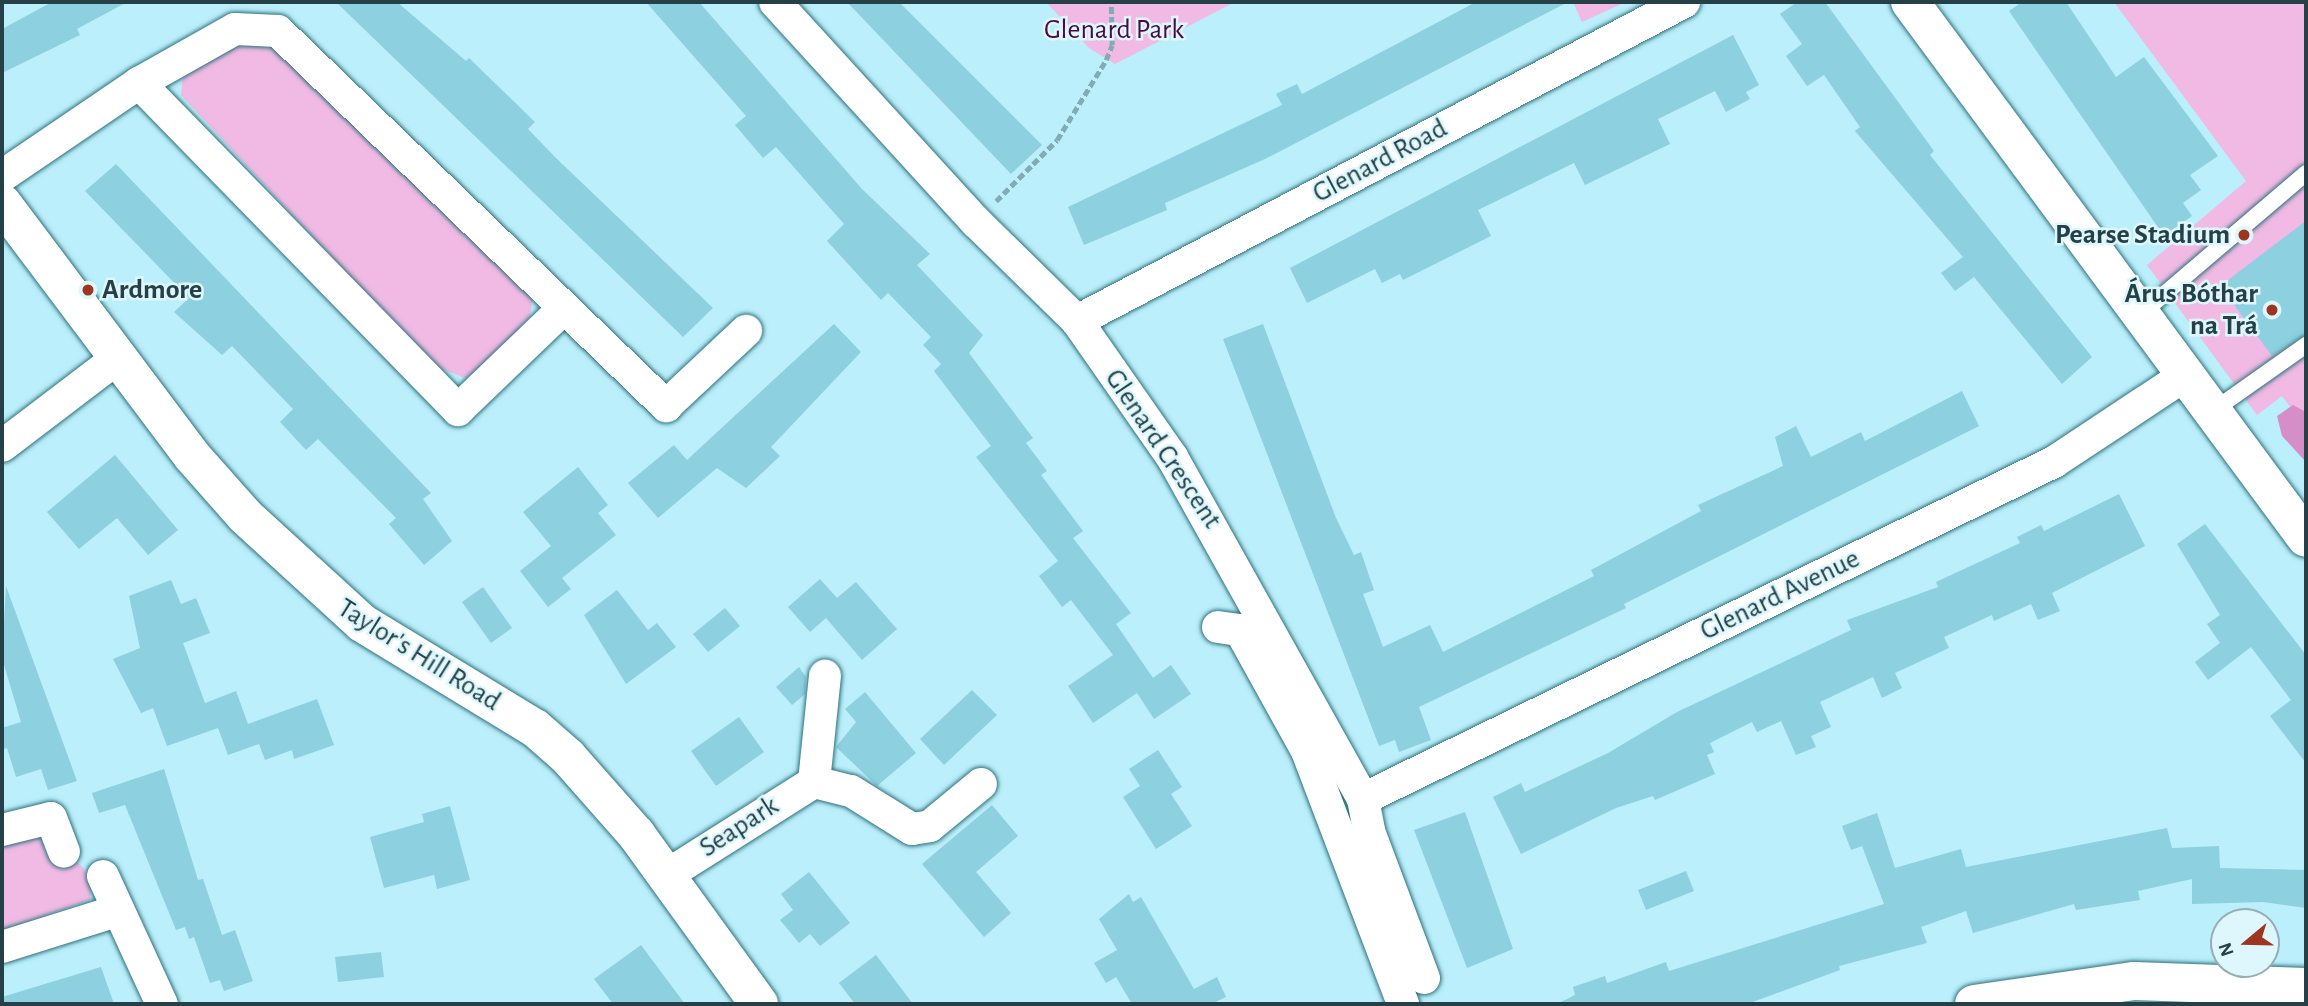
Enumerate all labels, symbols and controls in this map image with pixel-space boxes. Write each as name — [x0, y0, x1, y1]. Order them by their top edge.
park label: Glenard Park — [1044, 13, 1184, 47]
street label: Glenard Road — [1307, 112, 1453, 210]
place label: Pearse Stadium — [2055, 218, 2230, 252]
marker: Pearse Stadium — [2236, 227, 2252, 243]
place label: Ardmore — [102, 273, 202, 307]
place label: Árus Bóthar na Trá — [2125, 277, 2258, 343]
marker: Ardmore — [80, 282, 96, 298]
marker: Árus Bóthar na Trá — [2264, 302, 2280, 318]
street label: Glenard Crescent — [1097, 363, 1229, 535]
street label: Glenard Avenue — [1695, 542, 1865, 648]
street label: Taylor's Hill Road — [331, 591, 507, 719]
street label: Seapark — [693, 789, 785, 865]
north arrow — [2210, 908, 2280, 978]
text: N — [2215, 940, 2238, 959]

